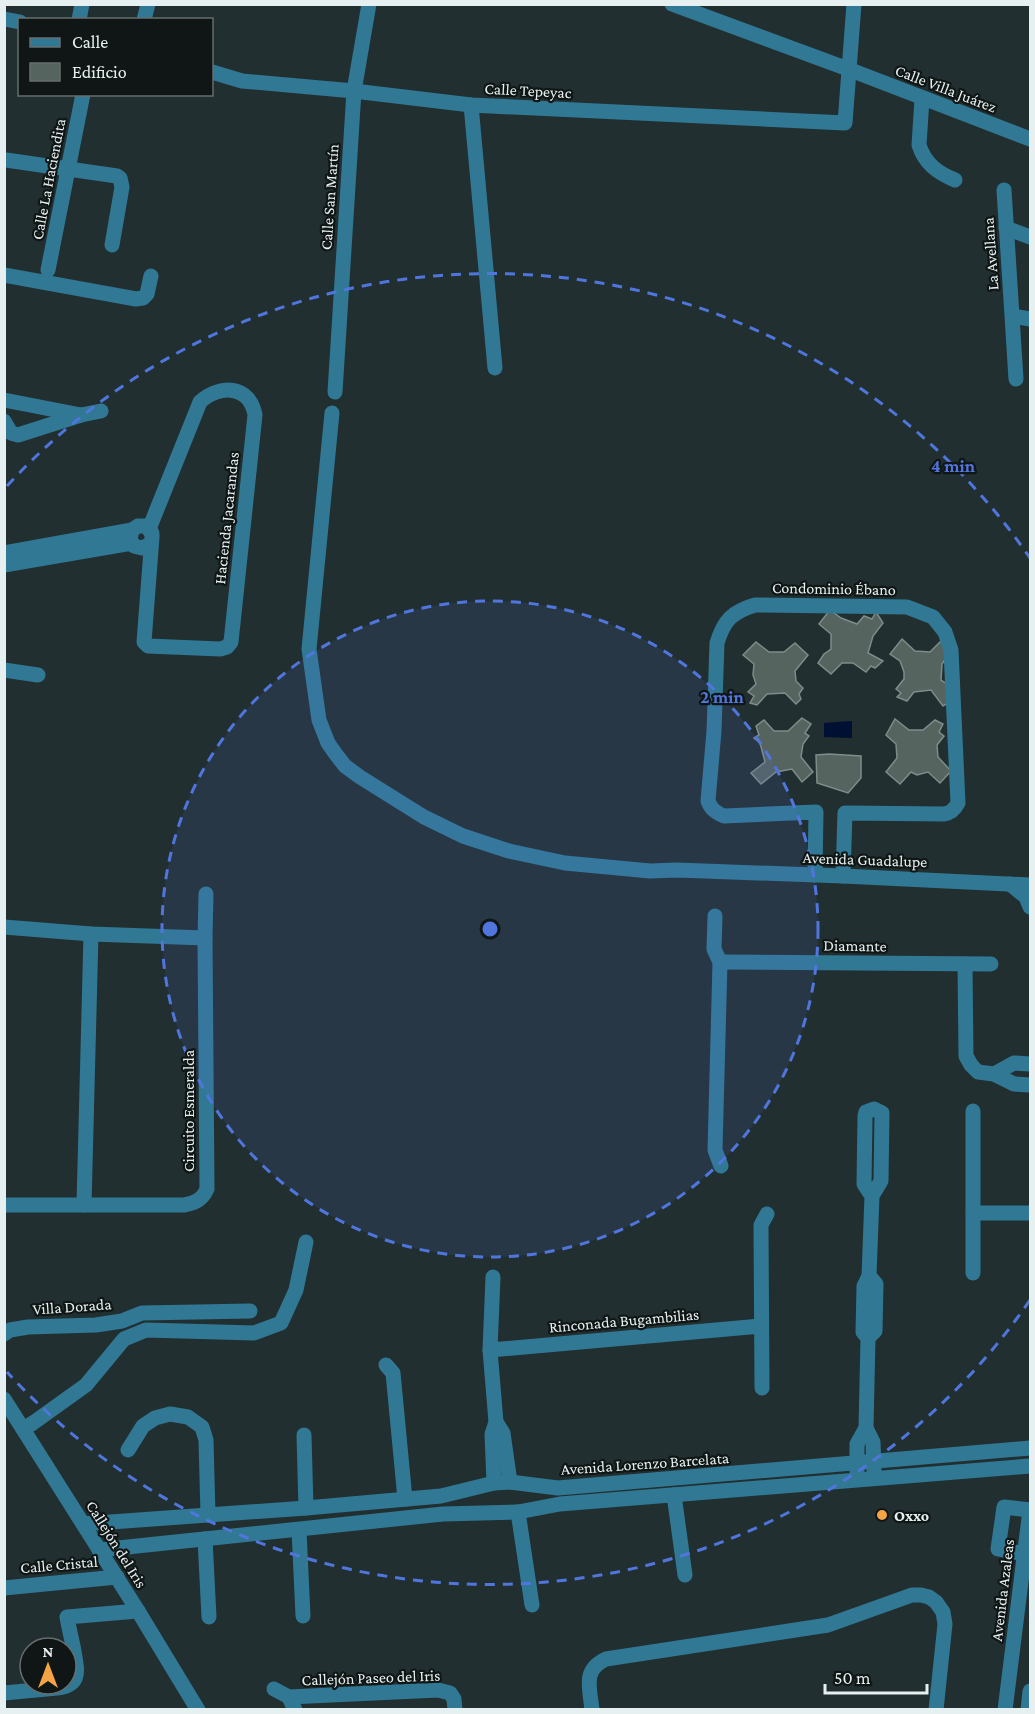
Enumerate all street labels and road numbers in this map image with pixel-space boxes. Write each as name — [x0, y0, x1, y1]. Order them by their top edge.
street label: Calle Villa Juárez — [892, 61, 999, 117]
street label: Calle Tepeyac — [484, 80, 572, 102]
street label: Calle La Haciendita — [28, 116, 69, 241]
street label: Calle San Martín — [317, 143, 342, 251]
street label: La Avellana — [979, 216, 1002, 291]
street label: Hacienda Jacarandas — [211, 451, 243, 585]
street label: Condominio Ébano — [772, 579, 896, 598]
street label: Avenida Guadalupe — [802, 849, 928, 871]
street label: Diamante — [823, 936, 887, 955]
street label: Circuito Esmeralda — [180, 1049, 197, 1172]
street label: Villa Dorada — [32, 1295, 113, 1318]
street label: Rinconada Bugambilias — [548, 1305, 700, 1337]
street label: Avenida Lorenzo Barcelata — [560, 1449, 730, 1478]
street label: Callejón del Iris — [82, 1498, 150, 1591]
street label: Avenida Azaleas — [988, 1538, 1017, 1642]
street label: Calle Cristal — [20, 1553, 98, 1576]
street label: Callejón Paseo del Iris — [301, 1667, 441, 1689]

